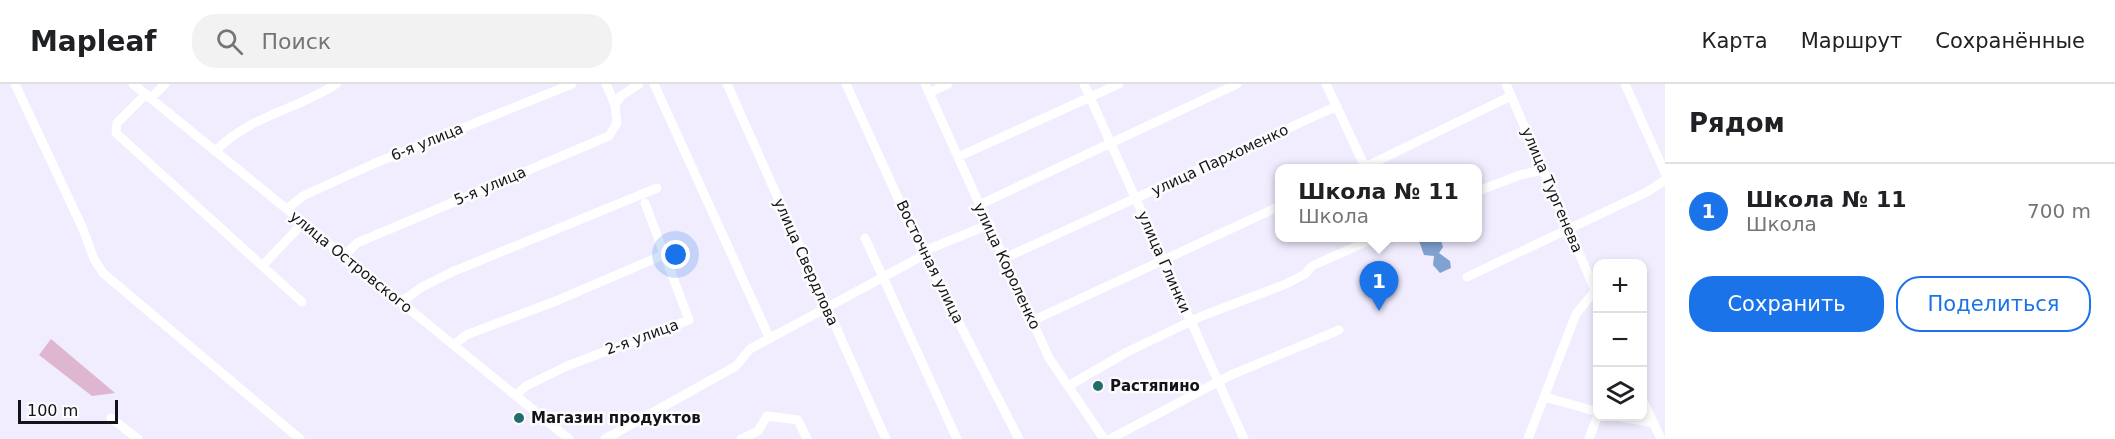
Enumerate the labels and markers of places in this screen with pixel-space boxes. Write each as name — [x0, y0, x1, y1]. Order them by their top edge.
pin: 1 — [1360, 262, 1398, 311]
place label: Растяпино — [1110, 377, 1200, 395]
marker: Растяпино — [1091, 379, 1105, 393]
place label: Магазин продуктов — [531, 409, 701, 427]
marker: Магазин продуктов — [512, 411, 526, 425]

